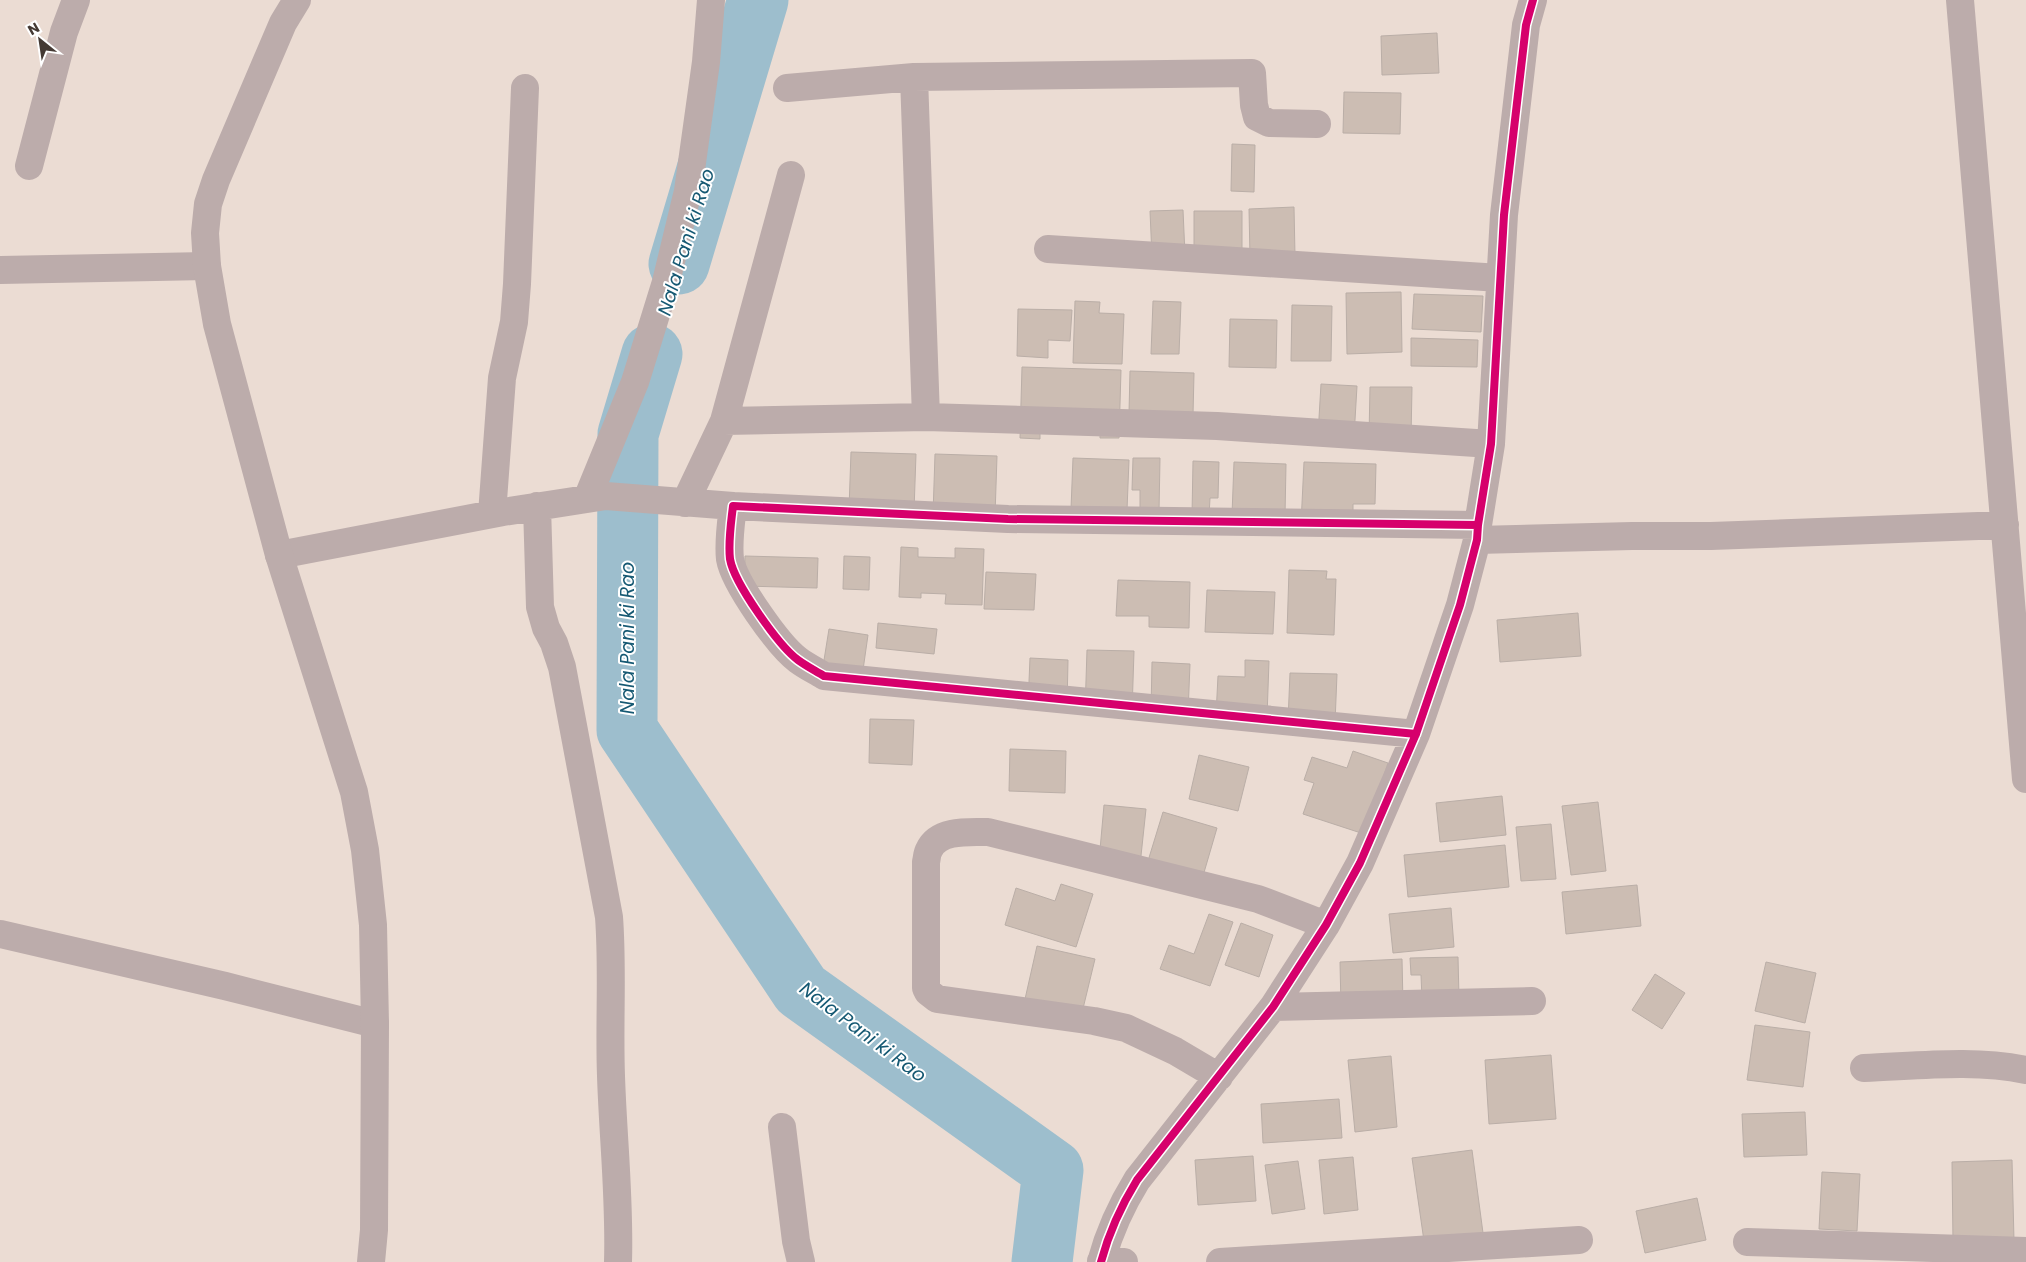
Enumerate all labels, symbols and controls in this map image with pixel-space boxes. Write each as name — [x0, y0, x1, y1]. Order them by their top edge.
north arrow — [15, 15, 65, 65]
text: N — [24, 17, 43, 40]
water label: Nala Pani ki Rao — [651, 165, 721, 319]
water label: Nala Pani ki Rao — [614, 562, 641, 714]
water label: Nala Pani ki Rao — [794, 975, 932, 1089]

